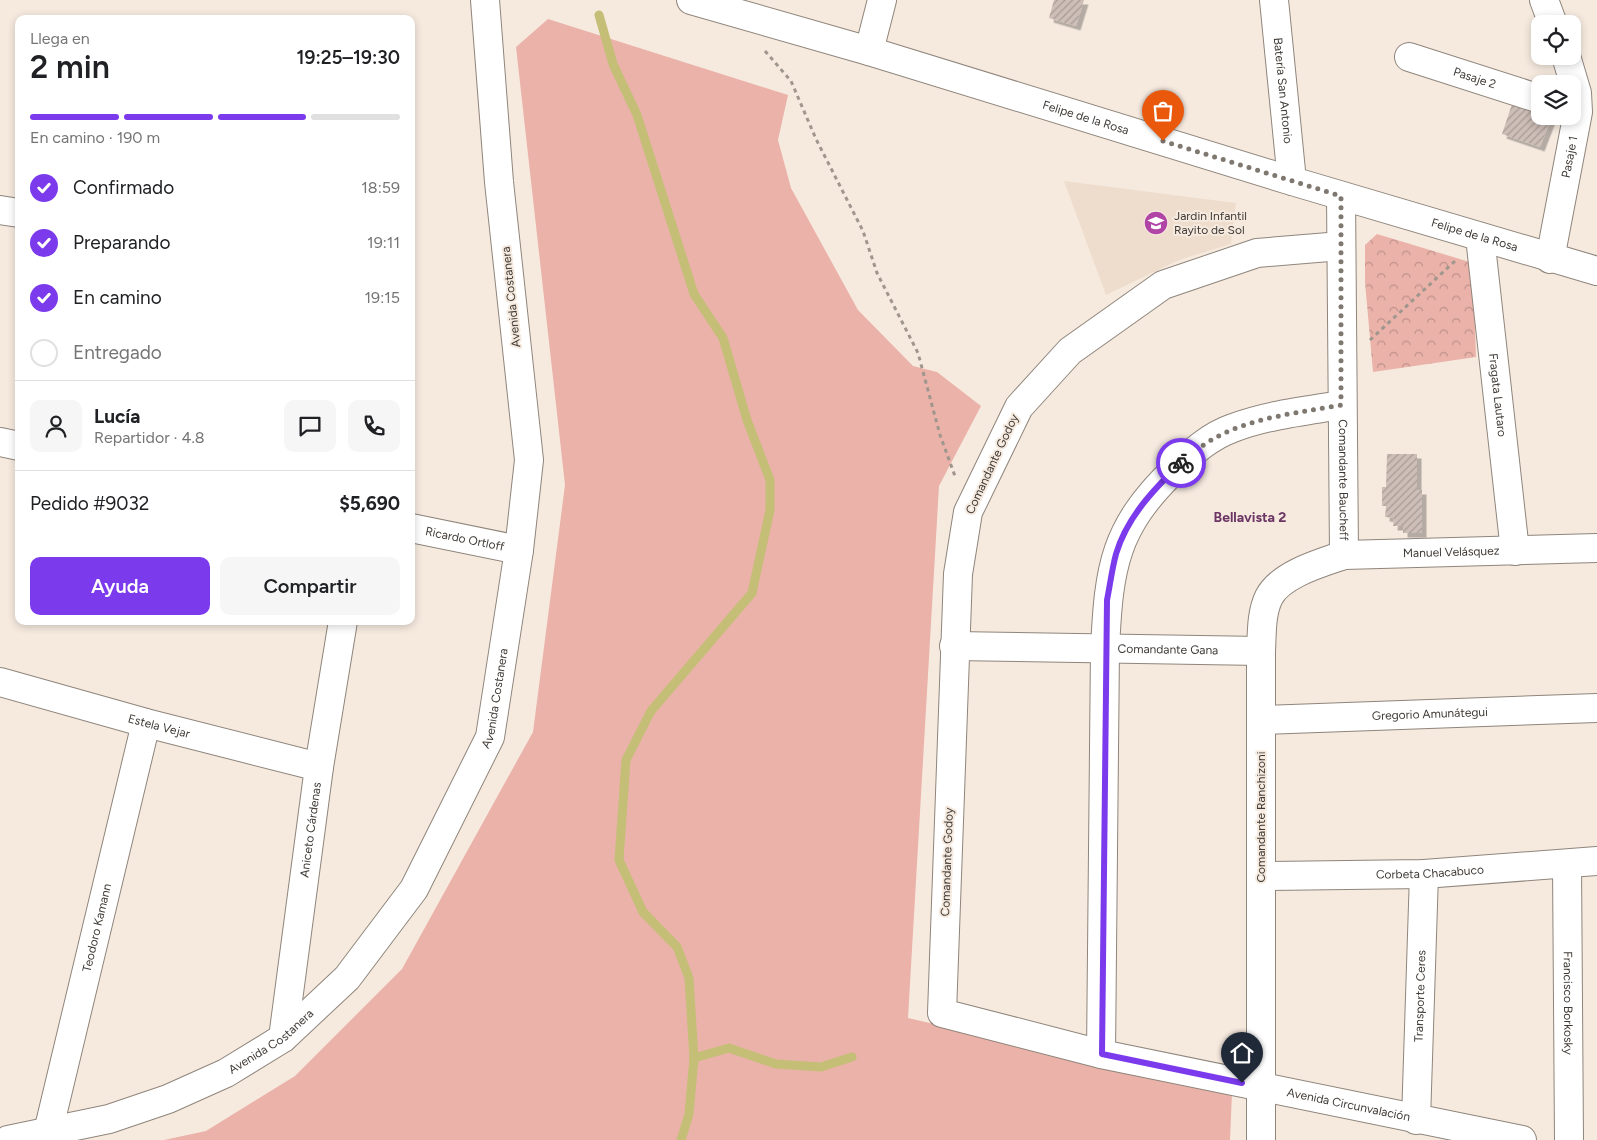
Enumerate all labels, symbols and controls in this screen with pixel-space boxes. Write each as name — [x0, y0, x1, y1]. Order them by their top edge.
map controls — [1531, 15, 1581, 125]
button: locate — [1531, 15, 1581, 65]
text: Llega en — [30, 29, 90, 48]
street label: Batería San Antonio — [1271, 37, 1295, 144]
text: 19:25–19:30 — [297, 46, 400, 69]
text: 2 min — [30, 48, 110, 86]
street label: Pasaje 2 — [1452, 65, 1498, 91]
button: layers — [1531, 75, 1581, 125]
pin — [1142, 90, 1184, 141]
icon: bag — [1149, 97, 1177, 125]
street label: Felipe de la Rosa — [1041, 98, 1131, 137]
text: En camino · 190 m — [30, 128, 160, 147]
street label: Pasaje 1 — [1559, 135, 1580, 179]
icon: check — [30, 174, 58, 202]
text: Confirmado — [73, 176, 174, 199]
text: 18:59 — [361, 178, 400, 197]
place label: Jardin Infantil Rayito de Sol — [1174, 209, 1247, 237]
school or university icon: Jardin Infantil Rayito de Sol — [1143, 210, 1169, 236]
street label: Felipe de la Rosa — [1430, 215, 1519, 254]
icon: check — [30, 229, 58, 257]
text: Preparando — [73, 231, 171, 254]
text: 19:11 — [367, 233, 400, 252]
street label: Avenida Costanera — [499, 246, 523, 348]
icon: check — [30, 284, 58, 312]
text: En camino — [73, 286, 162, 309]
text: 19:15 — [364, 288, 400, 307]
text: Entregado — [73, 341, 162, 364]
street label: Fragata Lautaro — [1486, 352, 1509, 438]
button: person — [30, 400, 82, 452]
button: chat — [284, 400, 336, 452]
button: phone — [348, 400, 400, 452]
text: Lucía — [94, 405, 140, 428]
street label: Comandante Godoy — [963, 411, 1022, 516]
street label: Comandante Baucheff — [1336, 419, 1351, 541]
text: Repartidor · 4.8 — [94, 428, 205, 447]
courier — [1156, 438, 1206, 488]
icon: bike — [1167, 449, 1195, 477]
text: Pedido #9032 — [30, 492, 149, 515]
text: $5,690 — [339, 492, 400, 515]
district label: Bellavista 2 — [1214, 509, 1286, 526]
street label: Ricardo Ortloff — [424, 524, 506, 554]
street label: Manuel Velásquez — [1403, 544, 1500, 560]
button: Ayuda — [30, 557, 210, 615]
button: Compartir — [220, 557, 400, 615]
street label: Comandante Gana — [1118, 642, 1218, 657]
street label: Avenida Costanera — [478, 647, 511, 751]
street label: Gregorio Amunátegui — [1372, 705, 1488, 723]
street label: Estela Vejar — [126, 711, 191, 741]
street label: Comandante Ranchizoni — [1254, 751, 1268, 883]
street label: Aniceto Cárdenas — [297, 781, 324, 878]
street label: Comandante Godoy — [938, 807, 956, 917]
street label: Corbeta Chacabuco — [1376, 863, 1484, 882]
street label: Teodoro Kamann — [80, 882, 114, 973]
street label: Transporte Ceres — [1412, 949, 1429, 1042]
street label: Francisco Borkosky — [1561, 951, 1575, 1055]
street label: Avenida Costanera — [226, 1006, 316, 1077]
pin — [1221, 1032, 1263, 1083]
icon: home — [1228, 1039, 1256, 1067]
street label: Avenida Circunvalación — [1286, 1085, 1412, 1124]

